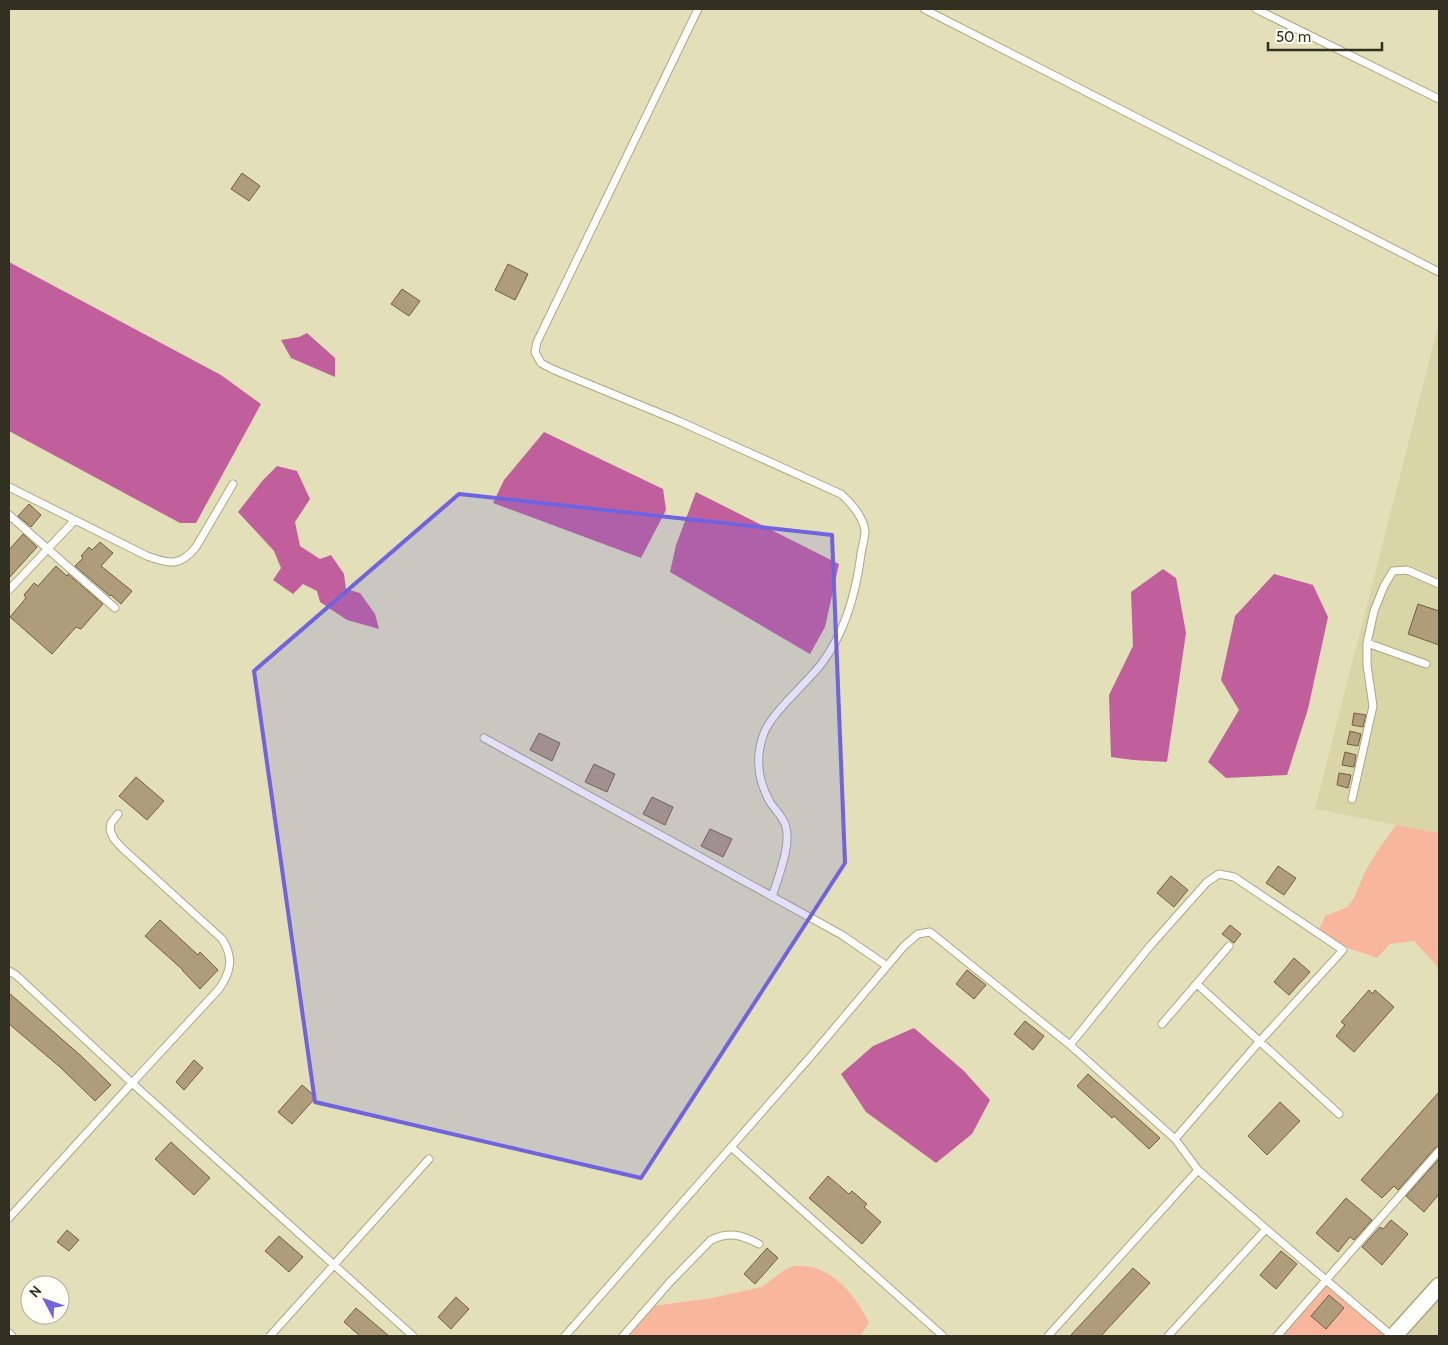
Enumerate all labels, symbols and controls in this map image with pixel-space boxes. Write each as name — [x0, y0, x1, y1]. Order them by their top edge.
scale bar — [1268, 20, 1382, 52]
text: 50 m — [1276, 28, 1311, 46]
north arrow — [20, 1275, 70, 1325]
text: N — [25, 1282, 45, 1301]

